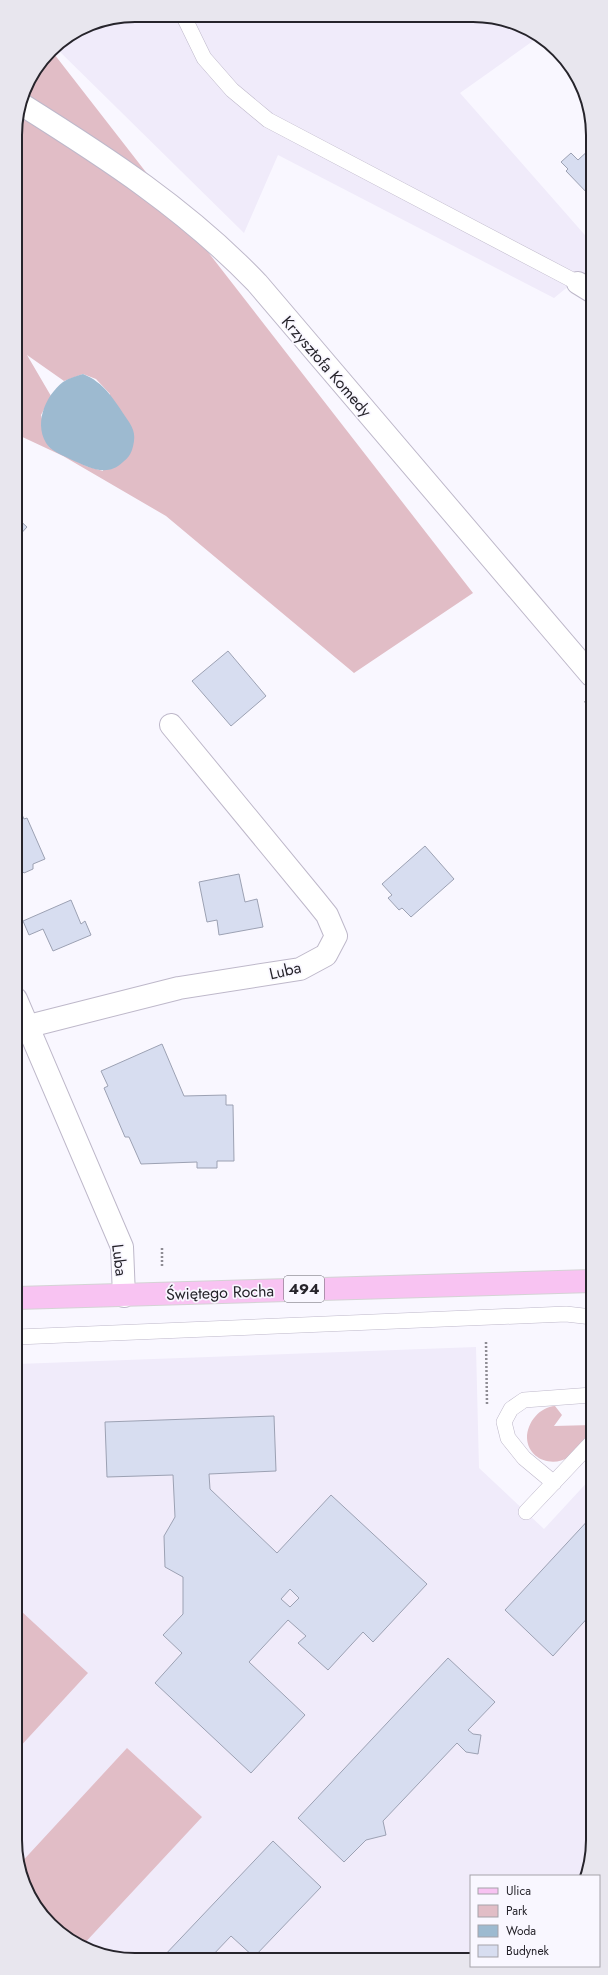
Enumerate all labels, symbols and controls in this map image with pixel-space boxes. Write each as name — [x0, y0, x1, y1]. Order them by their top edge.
street label: Krzysztofa Komedy — [276, 311, 378, 423]
street label: Luba — [267, 956, 303, 985]
street label: Luba — [106, 1243, 133, 1277]
road number: 494 — [284, 1276, 324, 1302]
street label: Świętego Rocha — [166, 1279, 275, 1306]
legend — [470, 1875, 600, 1967]
text: Ulica — [506, 1882, 531, 1900]
text: Park — [506, 1902, 528, 1920]
text: Woda — [506, 1922, 536, 1940]
text: Budynek — [506, 1942, 550, 1960]

